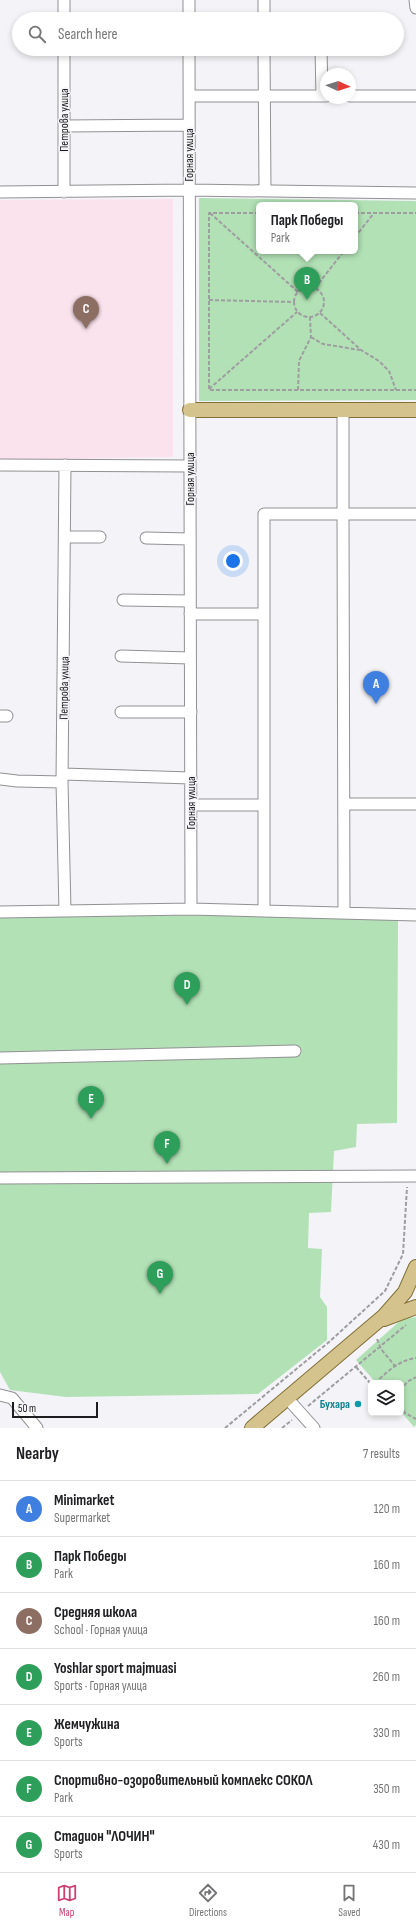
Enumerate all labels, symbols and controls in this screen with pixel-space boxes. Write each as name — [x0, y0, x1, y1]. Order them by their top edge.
search box — [12, 12, 404, 56]
icon: search — [26, 23, 48, 45]
text: Search here — [58, 25, 118, 44]
north arrow — [320, 68, 356, 104]
street label: Петрова улица — [57, 88, 72, 152]
street label: Горная улица — [182, 128, 197, 182]
popup — [256, 202, 358, 254]
text: Парк Победы — [271, 211, 343, 230]
text: Park — [271, 230, 290, 246]
pin: B — [294, 267, 320, 300]
pin: C — [73, 296, 99, 329]
street label: Горная улица — [183, 452, 198, 506]
your location — [223, 551, 243, 571]
street label: Петрова улица — [56, 656, 73, 720]
pin: A — [363, 671, 389, 704]
street label: Горная улица — [184, 776, 199, 830]
pin: D — [174, 972, 200, 1005]
pin: E — [78, 1086, 104, 1119]
pin: F — [154, 1131, 180, 1164]
pin: G — [147, 1261, 173, 1294]
map controls — [368, 1380, 404, 1416]
button: layers — [368, 1380, 404, 1416]
place label: Бухара — [320, 1397, 350, 1412]
marker: Бухара — [353, 1399, 363, 1409]
scale bar — [12, 1400, 98, 1419]
text: 50 m — [18, 1402, 36, 1415]
text: Nearby — [16, 1444, 59, 1464]
text: 7 results — [363, 1446, 400, 1462]
text: Minimarket — [54, 1491, 114, 1510]
text: A — [26, 1501, 32, 1517]
text: 120 m — [374, 1501, 400, 1517]
text: Supermarket — [54, 1510, 110, 1526]
text: Парк Победы — [54, 1547, 126, 1566]
text: B — [26, 1557, 32, 1573]
text: 160 m — [374, 1557, 400, 1573]
text: Park — [54, 1566, 73, 1582]
text: Средняя школа — [54, 1603, 137, 1622]
text: C — [26, 1613, 32, 1629]
text: 160 m — [374, 1613, 400, 1629]
text: School · Горная улица — [54, 1622, 148, 1638]
text: Yoshlar sport majmuasi — [54, 1659, 177, 1678]
text: D — [26, 1669, 32, 1685]
text: 260 m — [373, 1669, 400, 1685]
text: Sports · Горная улица — [54, 1678, 147, 1694]
text: Жемчужина — [54, 1715, 120, 1734]
text: E — [26, 1725, 32, 1741]
text: 330 m — [373, 1725, 400, 1741]
text: Sports — [54, 1734, 83, 1750]
text: Спортивно-озоровительный комплекс СОКОЛ — [54, 1771, 313, 1790]
text: F — [26, 1781, 32, 1797]
text: 350 m — [373, 1781, 400, 1797]
text: Park — [54, 1790, 73, 1806]
text: Стадион "ЛОЧИН" — [54, 1827, 155, 1846]
text: G — [26, 1837, 32, 1853]
text: 430 m — [373, 1837, 400, 1853]
text: Sports — [54, 1846, 83, 1862]
tab: Map — [56, 1882, 78, 1919]
tab: Directions — [189, 1882, 227, 1919]
tab: Saved — [338, 1882, 360, 1919]

